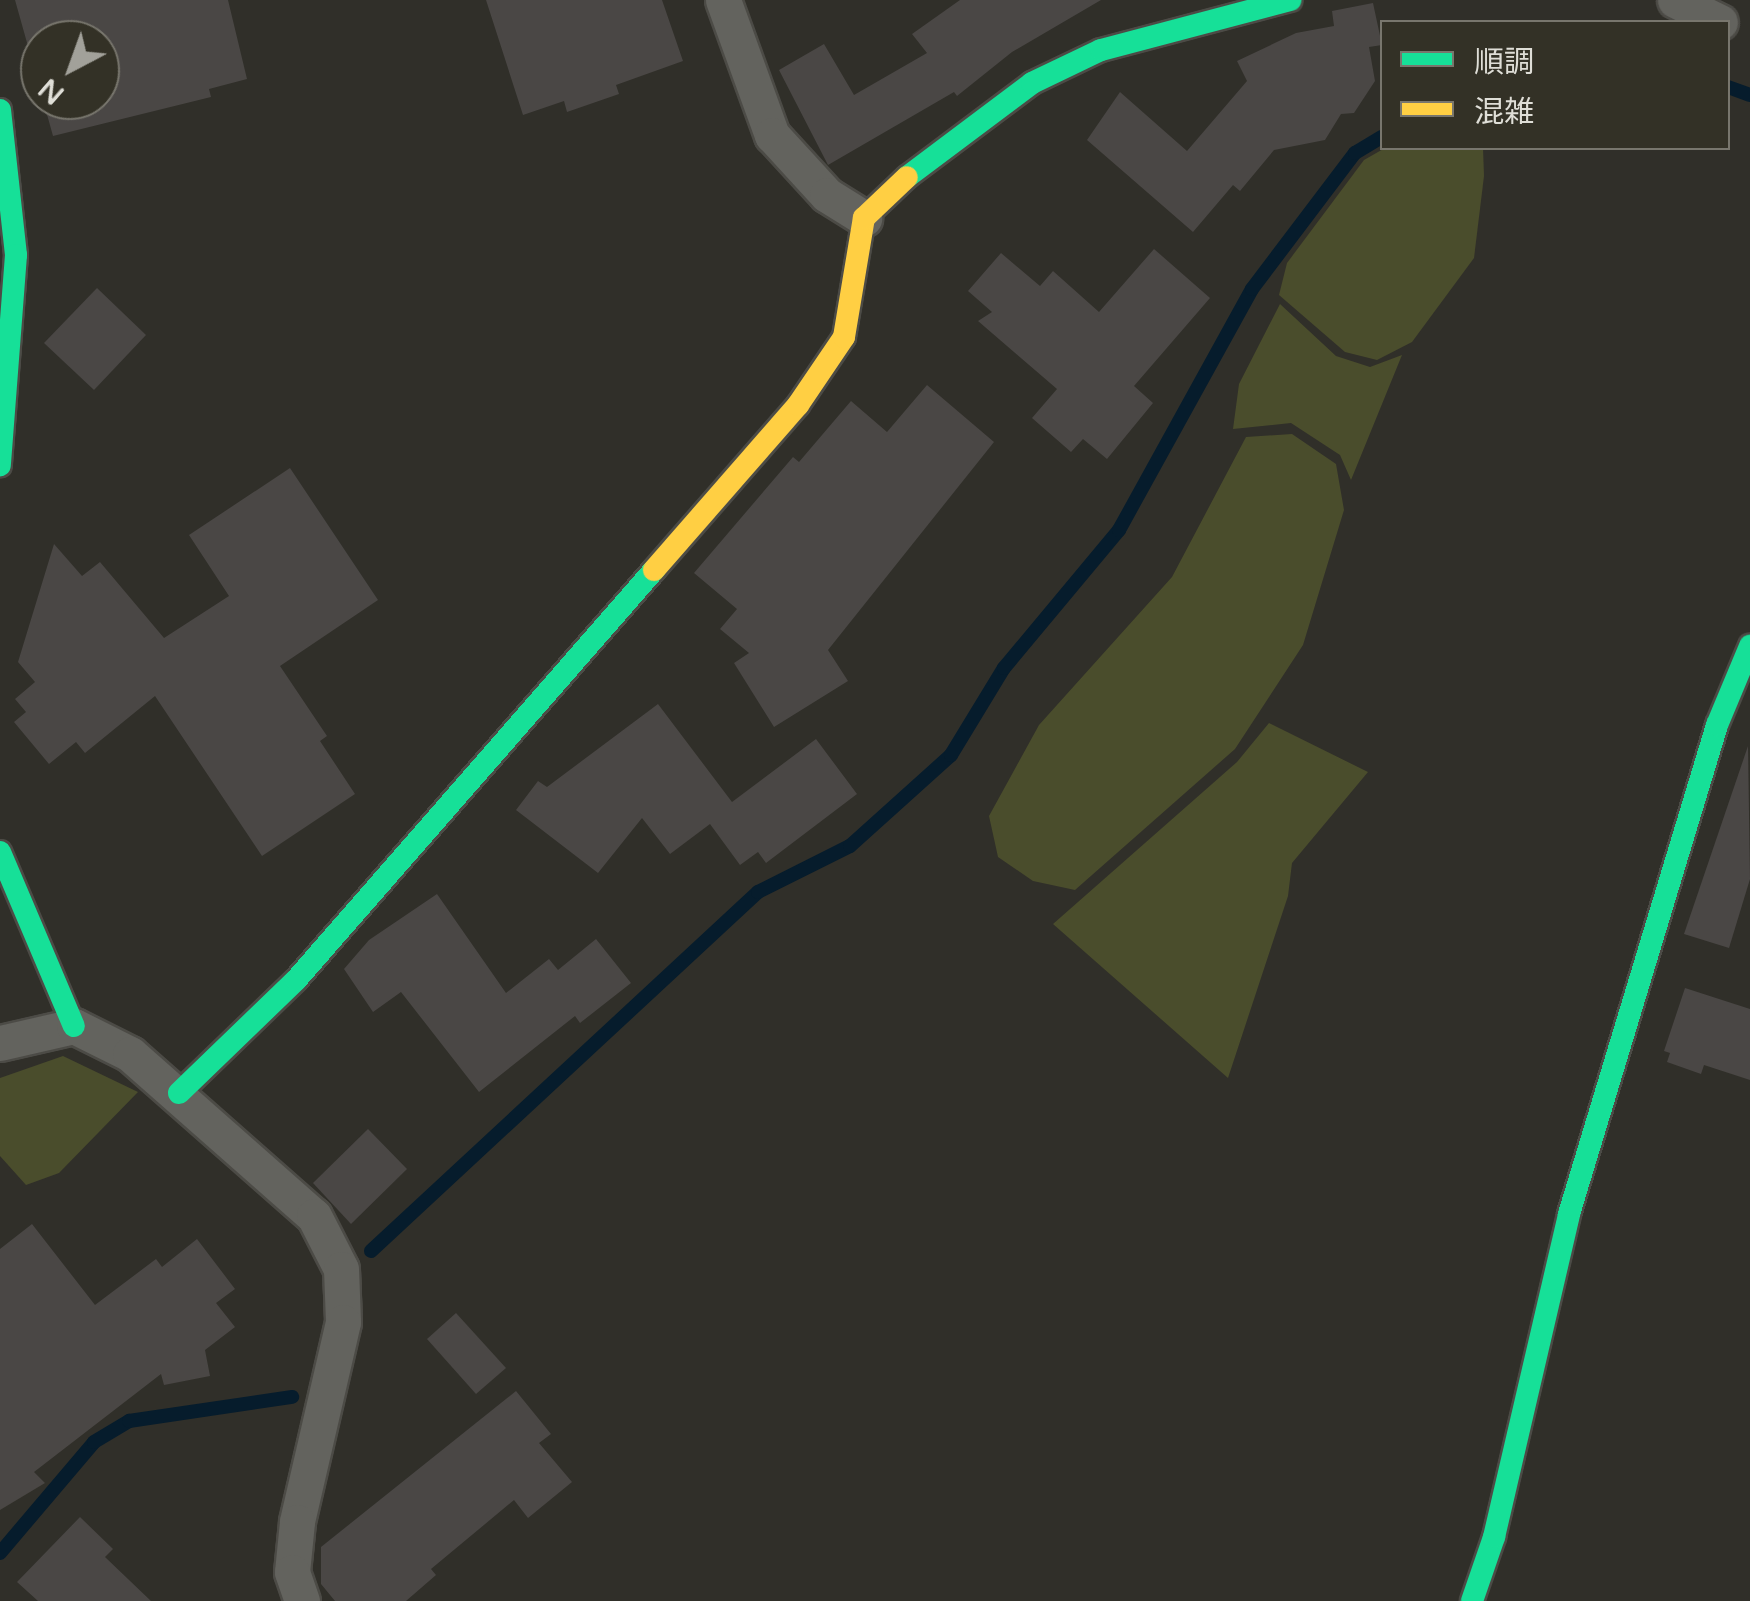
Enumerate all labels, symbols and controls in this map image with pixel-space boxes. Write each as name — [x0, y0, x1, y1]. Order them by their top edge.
north arrow — [20, 20, 120, 120]
legend — [1380, 20, 1730, 150]
text: 順調 — [1474, 44, 1534, 81]
text: N — [32, 71, 71, 111]
text: 混雑 — [1474, 94, 1534, 131]

